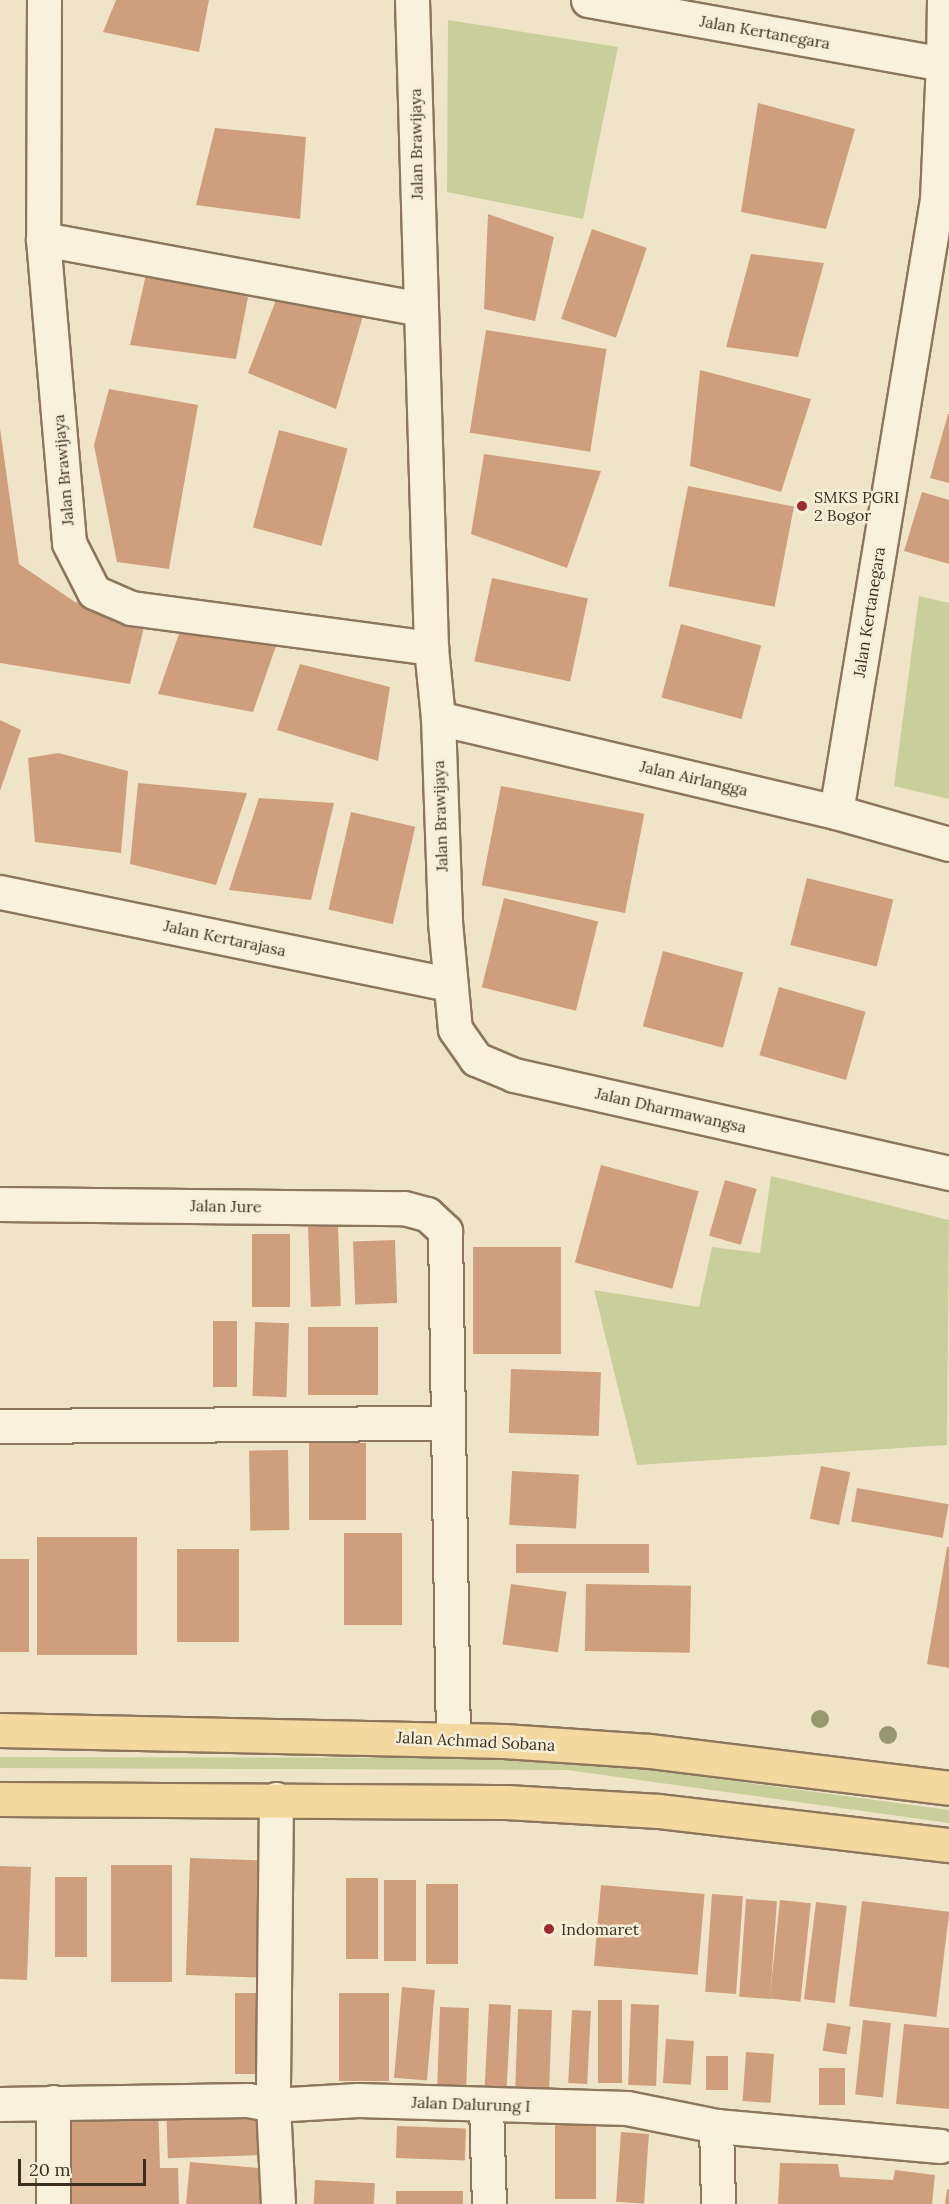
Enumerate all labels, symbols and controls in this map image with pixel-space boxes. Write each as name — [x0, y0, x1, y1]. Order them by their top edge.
street label: Jalan Kertanegara — [698, 11, 832, 53]
street label: Jalan Brawijaya — [405, 88, 427, 200]
street label: Jalan Brawijaya — [49, 414, 77, 526]
place label: SMKS PGRI 2 Bogor — [814, 487, 899, 525]
marker: SMKS PGRI 2 Bogor — [795, 499, 809, 513]
street label: Jalan Kertanegara — [849, 545, 889, 679]
street label: Jalan Airlangga — [638, 756, 750, 800]
street label: Jalan Brawijaya — [428, 760, 452, 872]
street label: Jalan Kertarajasa — [162, 916, 288, 960]
street label: Jalan Dharmawangsa — [594, 1083, 748, 1137]
street label: Jalan Jure — [190, 1196, 262, 1216]
street label: Jalan Achmad Sobana — [396, 1727, 556, 1755]
place label: Indomaret — [561, 1919, 639, 1939]
marker: Indomaret — [542, 1922, 556, 1936]
street label: Jalan Dalurung I — [411, 2092, 531, 2116]
scale bar — [21, 2147, 148, 2185]
text: 20 m — [29, 2158, 71, 2181]

